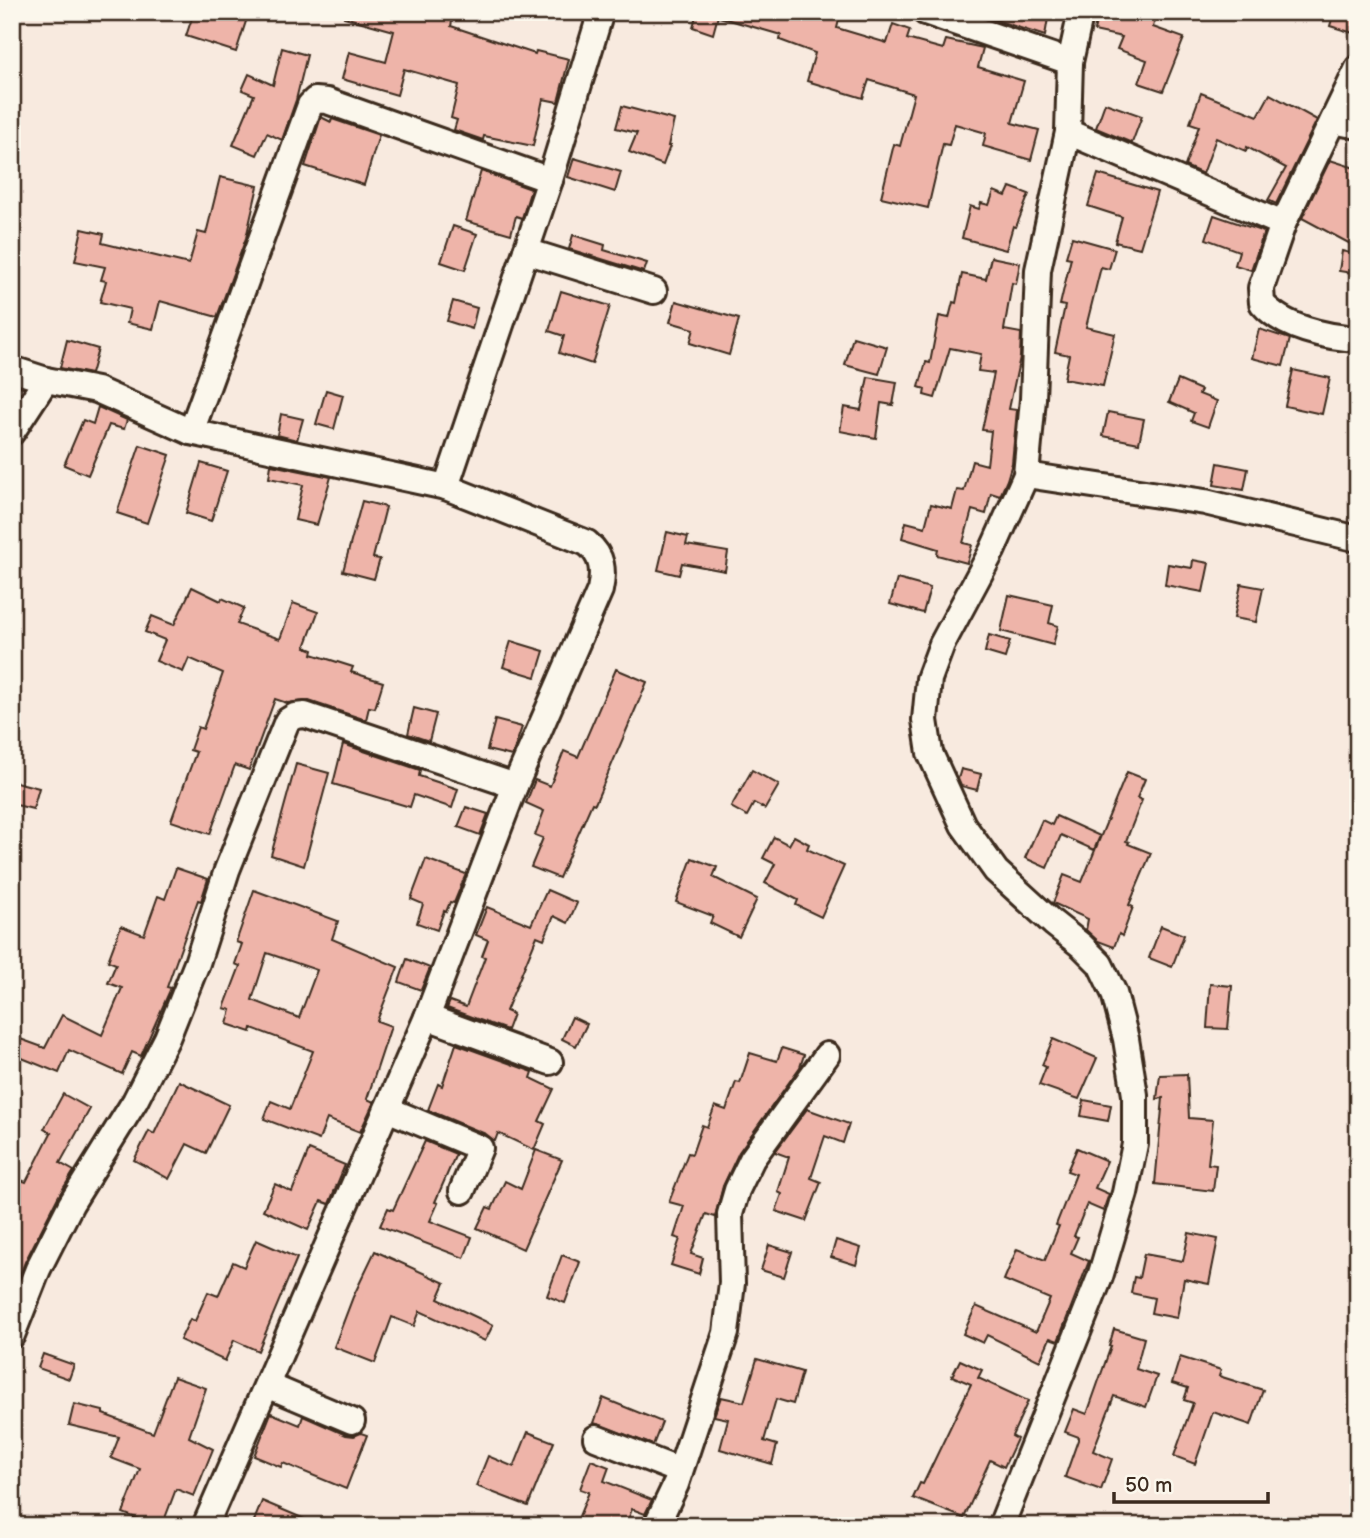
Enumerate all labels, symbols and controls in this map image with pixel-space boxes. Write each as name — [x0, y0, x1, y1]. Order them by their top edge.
scale bar — [1114, 1461, 1268, 1505]
text: 50 m — [1125, 1473, 1172, 1498]

